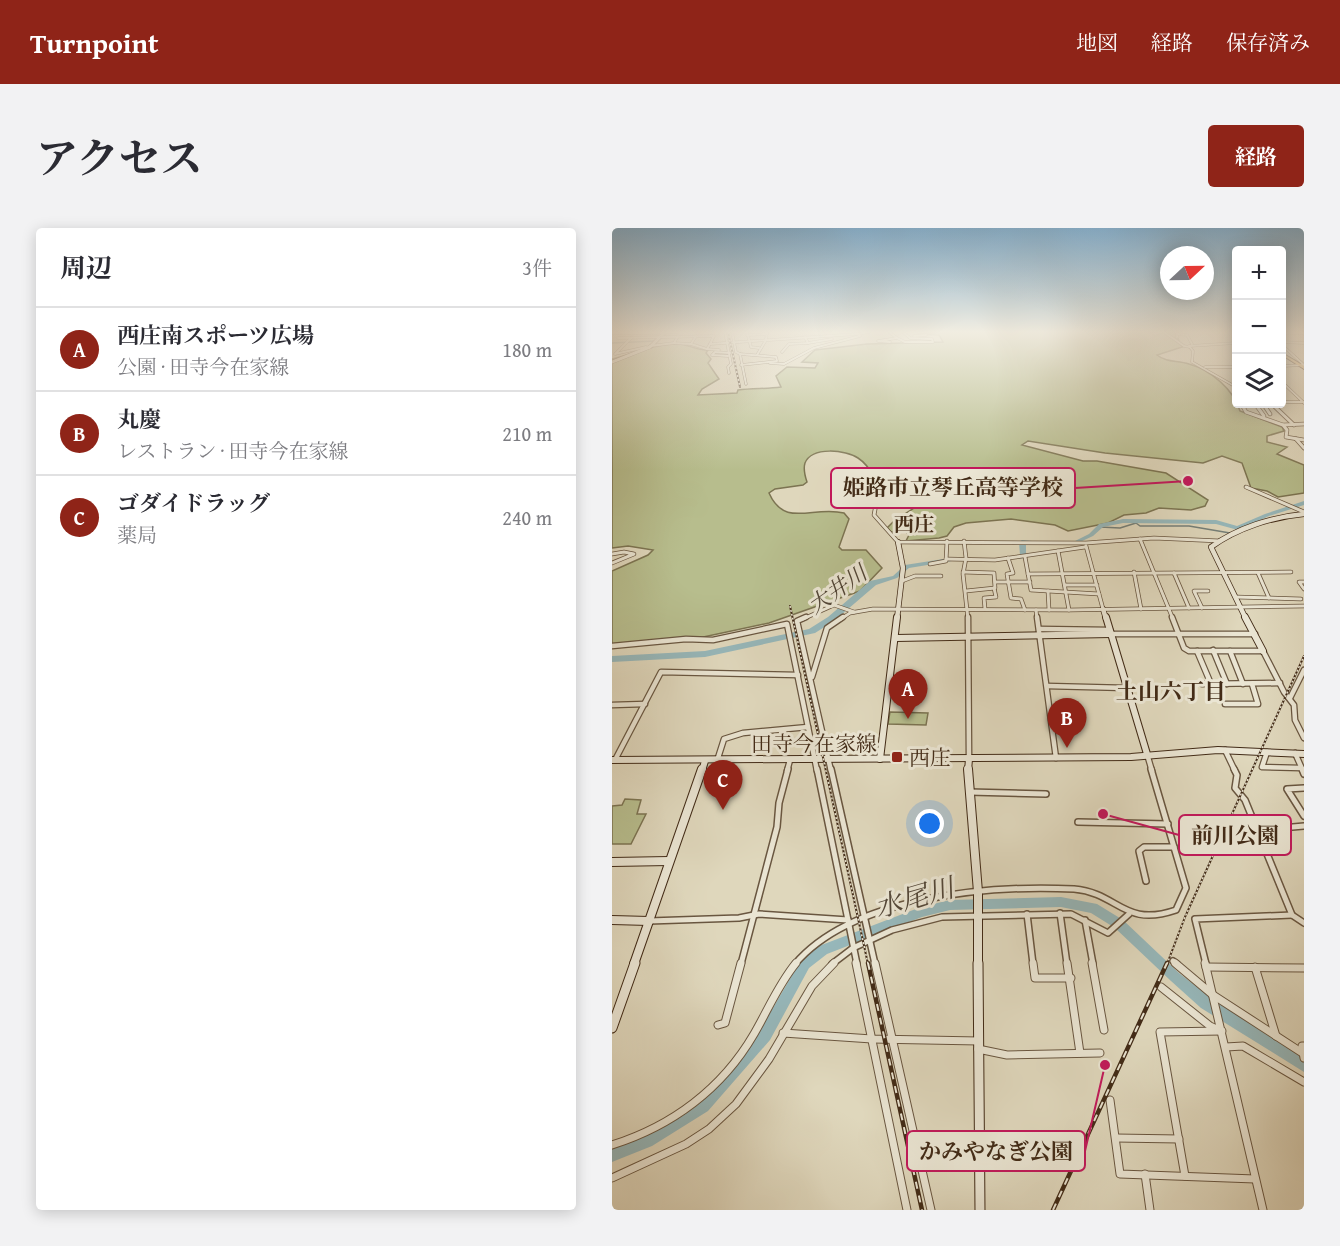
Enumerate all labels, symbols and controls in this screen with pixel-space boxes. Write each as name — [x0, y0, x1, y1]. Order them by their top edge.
text: Turnpoint — [30, 22, 159, 63]
text: 地図 — [1076, 27, 1118, 58]
text: 経路 — [1151, 27, 1193, 58]
text: 保存済み — [1226, 27, 1310, 58]
button: 経路 — [1208, 125, 1304, 187]
text: アクセス — [36, 127, 203, 188]
north arrow — [1160, 246, 1214, 300]
map controls — [1232, 246, 1286, 408]
button: + — [1232, 246, 1286, 300]
text: 周辺 — [60, 248, 112, 287]
text: 3件 — [522, 253, 552, 282]
button: − — [1232, 300, 1286, 354]
text: 西庄南スポーツ広場 — [117, 319, 314, 351]
text: A — [73, 335, 86, 364]
text: 180 m — [502, 335, 552, 364]
text: 公園 · 田寺今在家線 — [117, 352, 289, 381]
button: layers — [1232, 354, 1286, 408]
text: 丸慶 — [117, 403, 161, 435]
text: B — [73, 419, 86, 448]
text: 210 m — [502, 419, 552, 448]
text: レストラン · 田寺今在家線 — [117, 436, 349, 465]
callout: 姫路市立琴丘高等学校 — [831, 468, 1075, 508]
text: 姫路市立琴丘高等学校 — [843, 471, 1063, 503]
text: ゴダイドラッグ — [117, 487, 270, 519]
text: C — [74, 503, 85, 532]
text: 240 m — [502, 503, 552, 532]
district label: 西庄 — [894, 509, 934, 538]
text: 薬局 — [117, 520, 157, 549]
water label: 大井川 — [801, 556, 875, 621]
pin: A — [888, 670, 928, 719]
district label: 土山六丁目 — [1116, 675, 1226, 707]
pin: B — [1048, 698, 1086, 748]
street label: 田寺今在家線 — [751, 728, 877, 759]
place label: 西庄 — [909, 742, 951, 773]
marker: 西庄 — [890, 750, 904, 764]
pin: C — [704, 760, 742, 810]
your location — [915, 809, 944, 838]
callout: 前川公園 — [1179, 815, 1291, 855]
text: 前川公園 — [1191, 819, 1279, 851]
water label: 水尾川 — [870, 866, 961, 927]
callout: かみやなぎ公園 — [907, 1131, 1085, 1171]
text: かみやなぎ公園 — [919, 1135, 1073, 1167]

